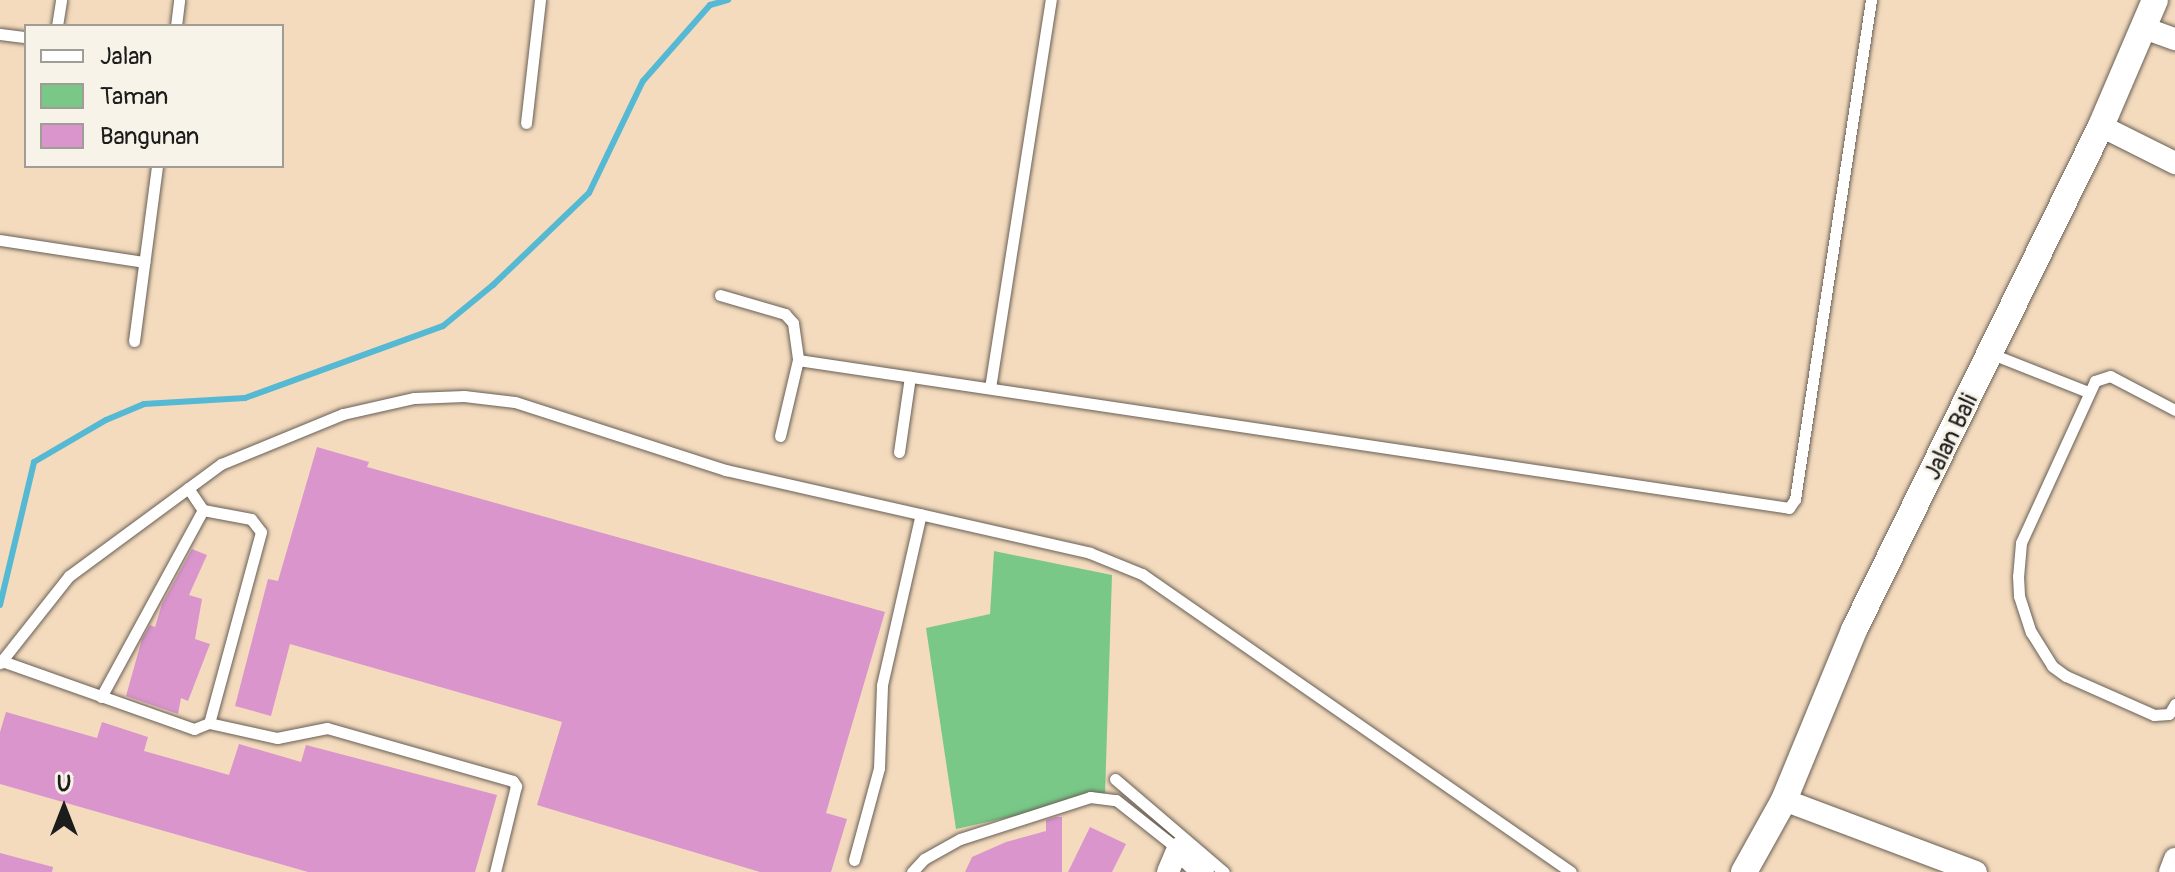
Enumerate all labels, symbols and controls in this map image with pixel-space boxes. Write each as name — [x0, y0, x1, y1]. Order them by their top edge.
legend — [24, 24, 284, 168]
text: Jalan — [100, 42, 152, 71]
text: Taman — [100, 82, 168, 111]
text: Bangunan — [100, 122, 199, 151]
street label: Jalan Bali — [1918, 389, 1984, 485]
north arrow — [24, 768, 104, 848]
text: U — [57, 770, 71, 798]

